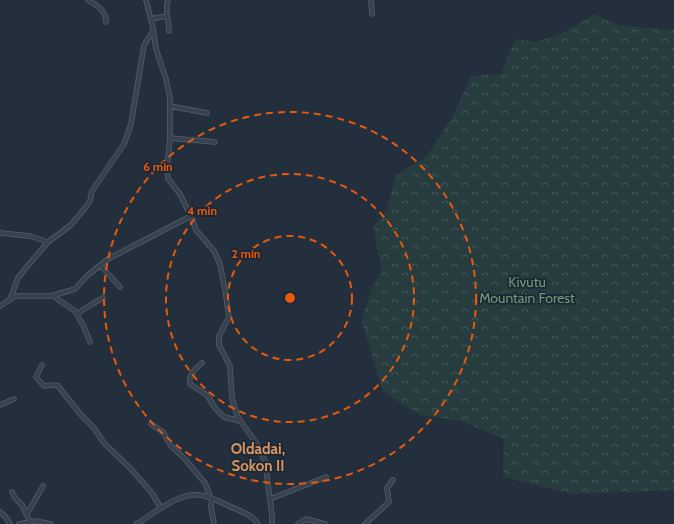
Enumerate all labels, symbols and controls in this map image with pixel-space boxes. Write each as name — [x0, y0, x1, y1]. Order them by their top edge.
text: 6 min — [143, 159, 173, 174]
text: 4 min — [187, 203, 217, 218]
text: 2 min — [232, 246, 260, 261]
park label: Kivutu Mountain Forest — [479, 273, 575, 307]
centre of rings — [283, 291, 297, 305]
district label: Oldadai, Sokon II — [231, 440, 285, 475]

